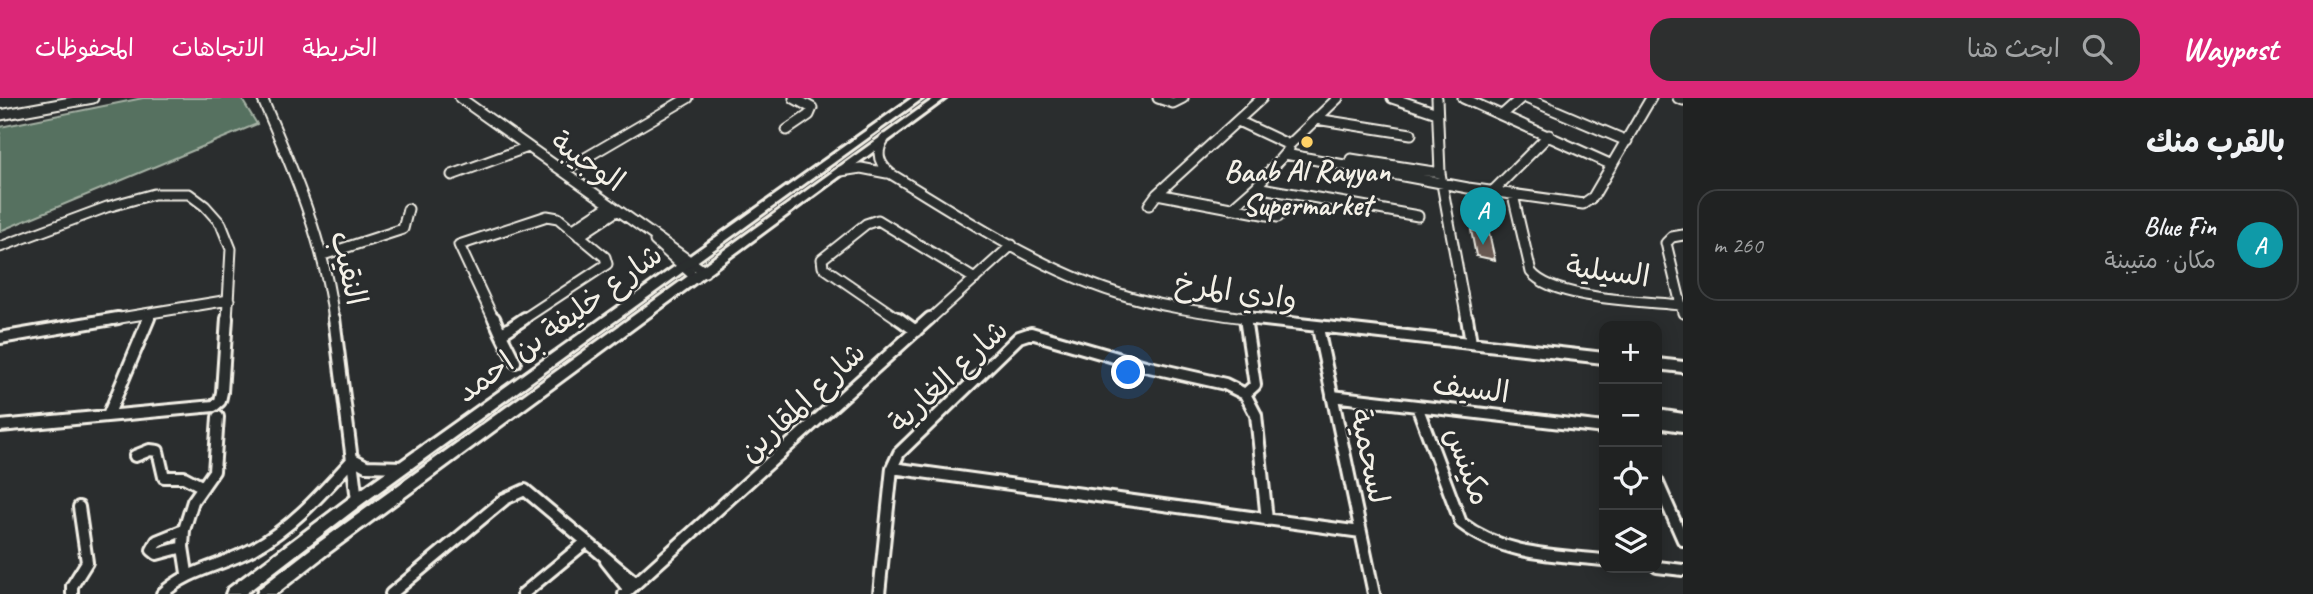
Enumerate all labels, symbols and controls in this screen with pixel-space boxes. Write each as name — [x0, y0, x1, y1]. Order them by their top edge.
search box — [1650, 18, 2140, 81]
text: Waypost — [2182, 28, 2278, 70]
icon: search — [2078, 30, 2116, 68]
text: ابحث هنا — [1967, 32, 2060, 65]
text: المحفوظات — [35, 33, 134, 63]
text: الاتجاهات — [172, 33, 265, 63]
text: الخريطة — [303, 33, 377, 63]
street label: الوجيبة — [543, 122, 632, 201]
text: بالقرب منك — [2146, 123, 2285, 161]
marker: Baab Al Rayyan Supermarket — [1299, 134, 1315, 150]
place label: Baab Al Rayyan Supermarket — [1224, 152, 1391, 224]
pin: A — [1460, 187, 1506, 245]
text: Blue Fin — [2144, 210, 2216, 243]
street label: النقيب — [322, 227, 376, 309]
text: 260 m — [1713, 231, 1763, 260]
text: A — [2254, 231, 2266, 260]
street label: شارع خليفة بن احمد — [448, 235, 671, 412]
street label: السيلية — [1564, 246, 1652, 296]
text: مكان · متيبنة — [2105, 246, 2216, 275]
street label: وادي المرخ — [1172, 264, 1300, 320]
street label: شارع الغارية — [880, 311, 1017, 442]
map controls — [1599, 321, 1662, 573]
button: + — [1599, 321, 1662, 384]
street label: شارع المقارين — [731, 334, 875, 472]
your location — [1111, 355, 1145, 389]
street label: السيف — [1431, 364, 1511, 412]
button: − — [1599, 384, 1662, 447]
street label: لسحمية — [1341, 405, 1399, 507]
street label: مكينس — [1436, 421, 1500, 511]
button: locate — [1599, 447, 1662, 510]
button: layers — [1599, 510, 1662, 573]

